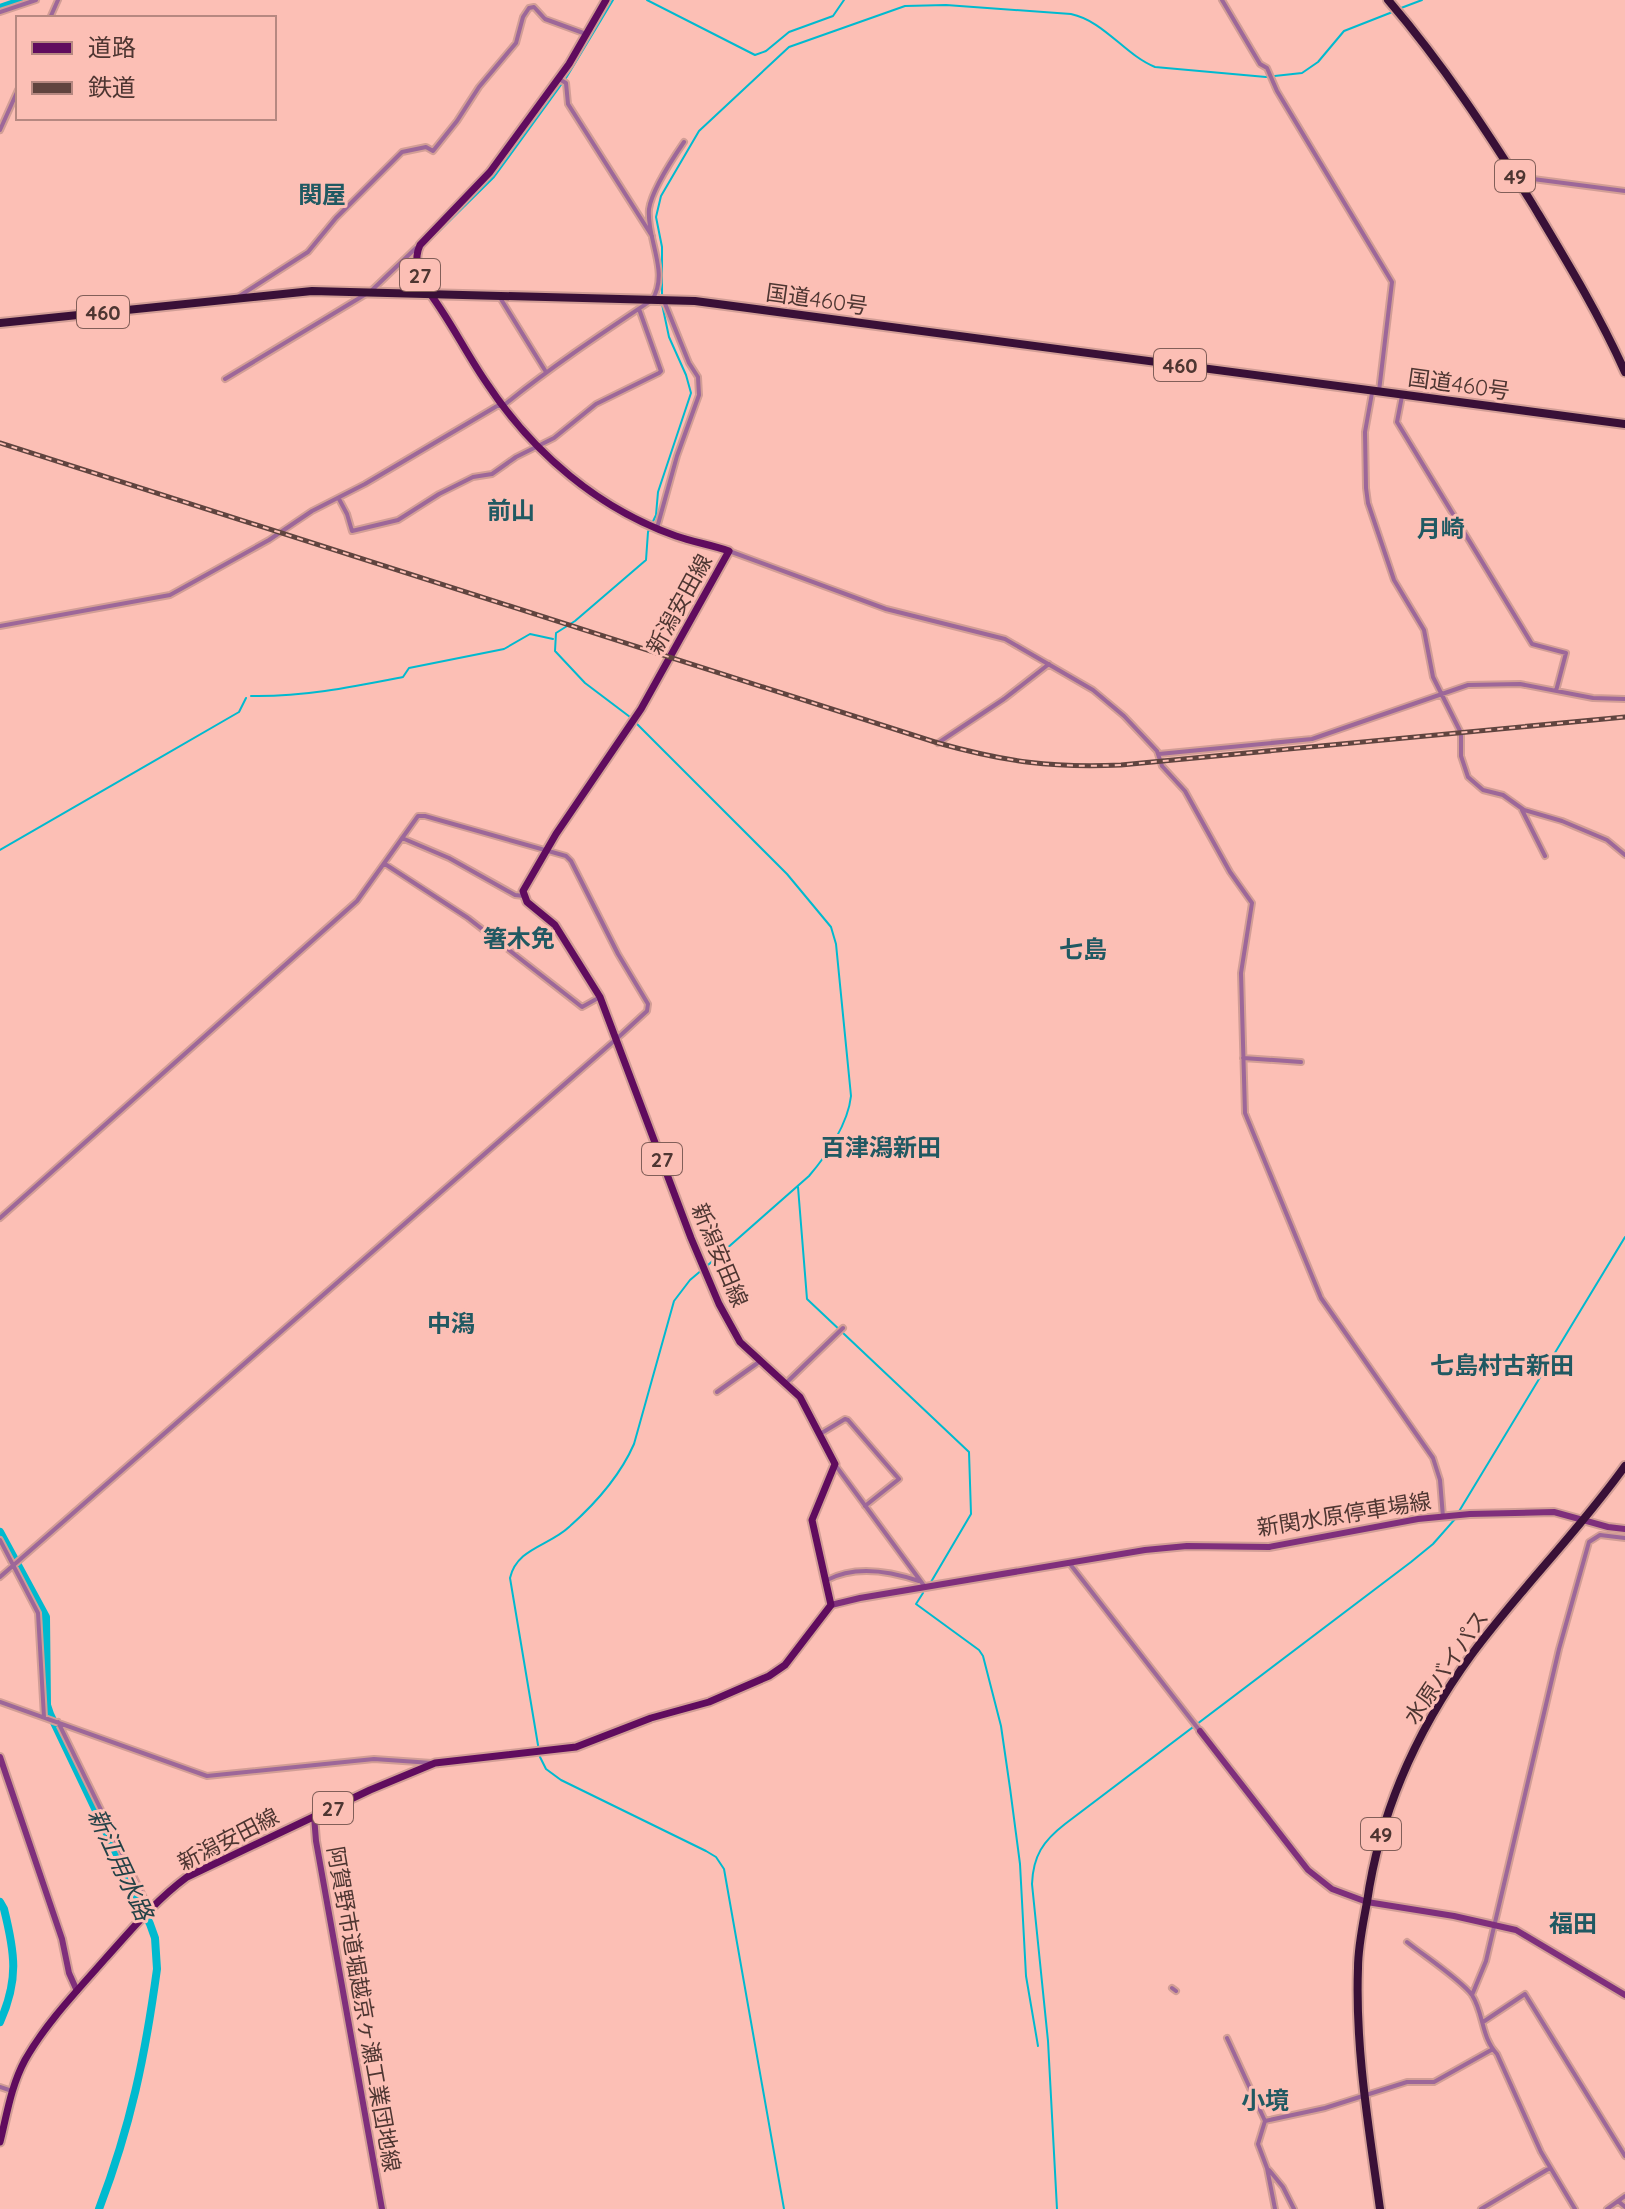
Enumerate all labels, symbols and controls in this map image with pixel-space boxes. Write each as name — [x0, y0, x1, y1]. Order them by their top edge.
legend — [16, 16, 276, 120]
text: 道路 — [88, 32, 136, 62]
text: 鉄道 — [88, 72, 136, 102]
road number: 49 — [1495, 160, 1535, 192]
district label: 関屋 — [298, 179, 346, 209]
road number: 27 — [400, 259, 440, 291]
street label: 国道460号 — [764, 278, 870, 320]
road number: 460 — [77, 296, 129, 328]
road number: 460 — [1154, 349, 1206, 381]
street label: 国道460号 — [1406, 363, 1512, 405]
district label: 前山 — [487, 495, 535, 525]
district label: 月崎 — [1417, 513, 1465, 543]
street label: 新潟安田線 — [640, 549, 718, 659]
district label: 箸木免 — [483, 923, 555, 953]
district label: 七島 — [1059, 934, 1107, 964]
district label: 百津潟新田 — [821, 1132, 941, 1162]
road number: 27 — [642, 1143, 682, 1175]
street label: 新潟安田線 — [686, 1199, 754, 1311]
district label: 中潟 — [427, 1308, 475, 1338]
district label: 七島村古新田 — [1430, 1350, 1574, 1380]
street label: 新関水原停車場線 — [1255, 1486, 1433, 1542]
street label: 水原バイパス — [1398, 1605, 1494, 1729]
road number: 27 — [313, 1792, 353, 1824]
street label: 新潟安田線 — [173, 1802, 283, 1876]
water label: 新江用水路 — [82, 1803, 161, 1927]
road number: 49 — [1361, 1818, 1401, 1850]
street label: 阿賀野市道堀越京ヶ瀬工業団地線 — [322, 1844, 406, 2174]
district label: 福田 — [1549, 1908, 1597, 1938]
district label: 小境 — [1241, 2085, 1289, 2115]

